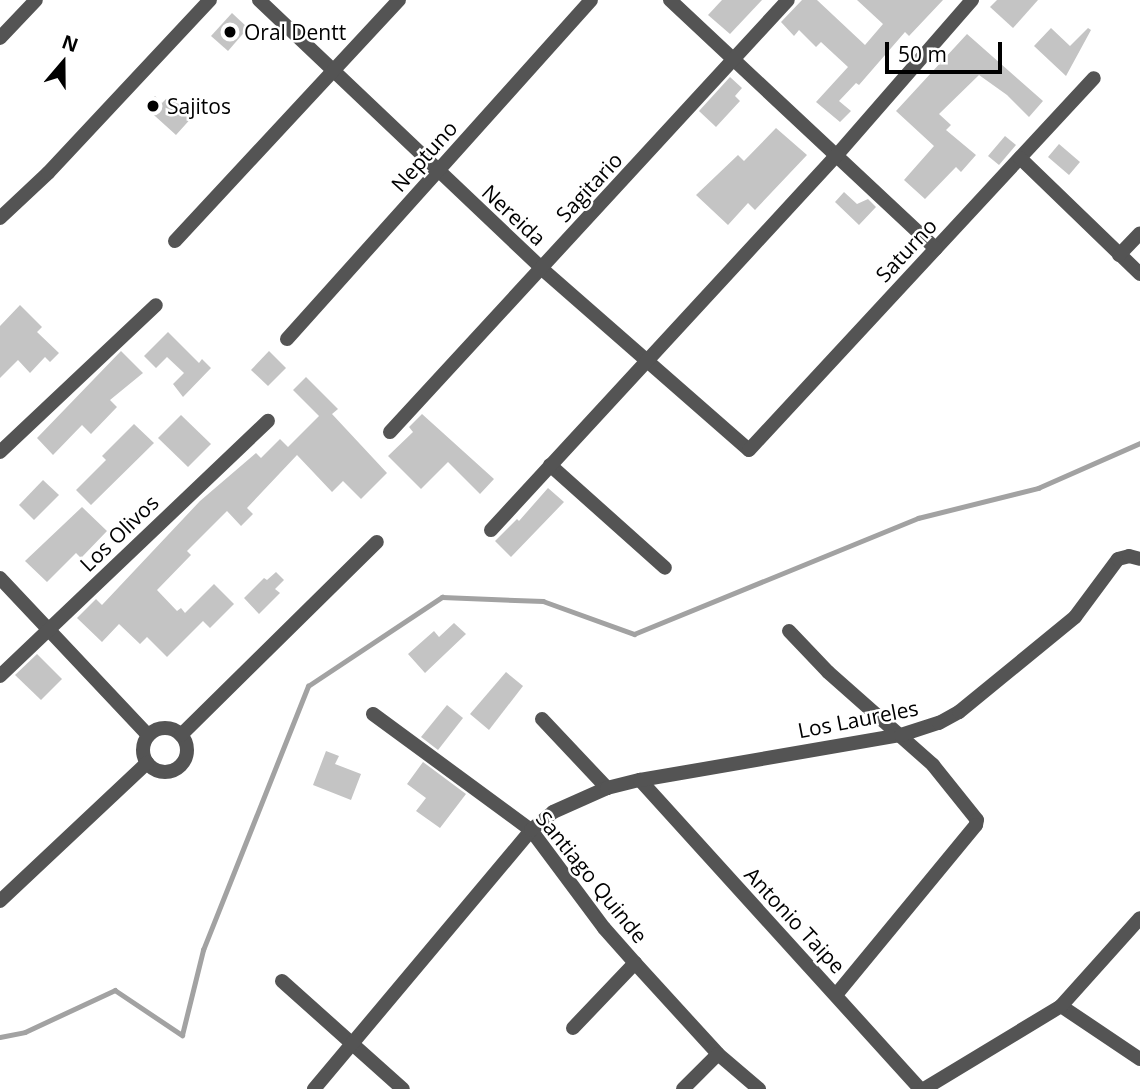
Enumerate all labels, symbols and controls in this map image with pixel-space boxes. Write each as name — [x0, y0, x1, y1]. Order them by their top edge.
place label: Oral Dentt — [244, 19, 346, 45]
marker: Oral Dentt — [222, 24, 238, 40]
north arrow — [28, 28, 98, 98]
text: N — [58, 28, 82, 58]
scale bar — [888, 28, 1005, 72]
text: 50 m — [898, 40, 947, 68]
place label: Sajitos — [167, 93, 231, 119]
marker: Sajitos — [145, 98, 161, 114]
street label: Neptuno — [386, 115, 462, 197]
street label: Sagitario — [551, 147, 627, 227]
street label: Nereida — [477, 179, 551, 251]
street label: Saturno — [870, 213, 942, 287]
street label: Los Olivos — [75, 490, 163, 576]
street label: Los Laureles — [796, 695, 920, 743]
street label: Santiago Quinde — [531, 806, 653, 948]
street label: Antonio Taipe — [740, 862, 850, 978]

